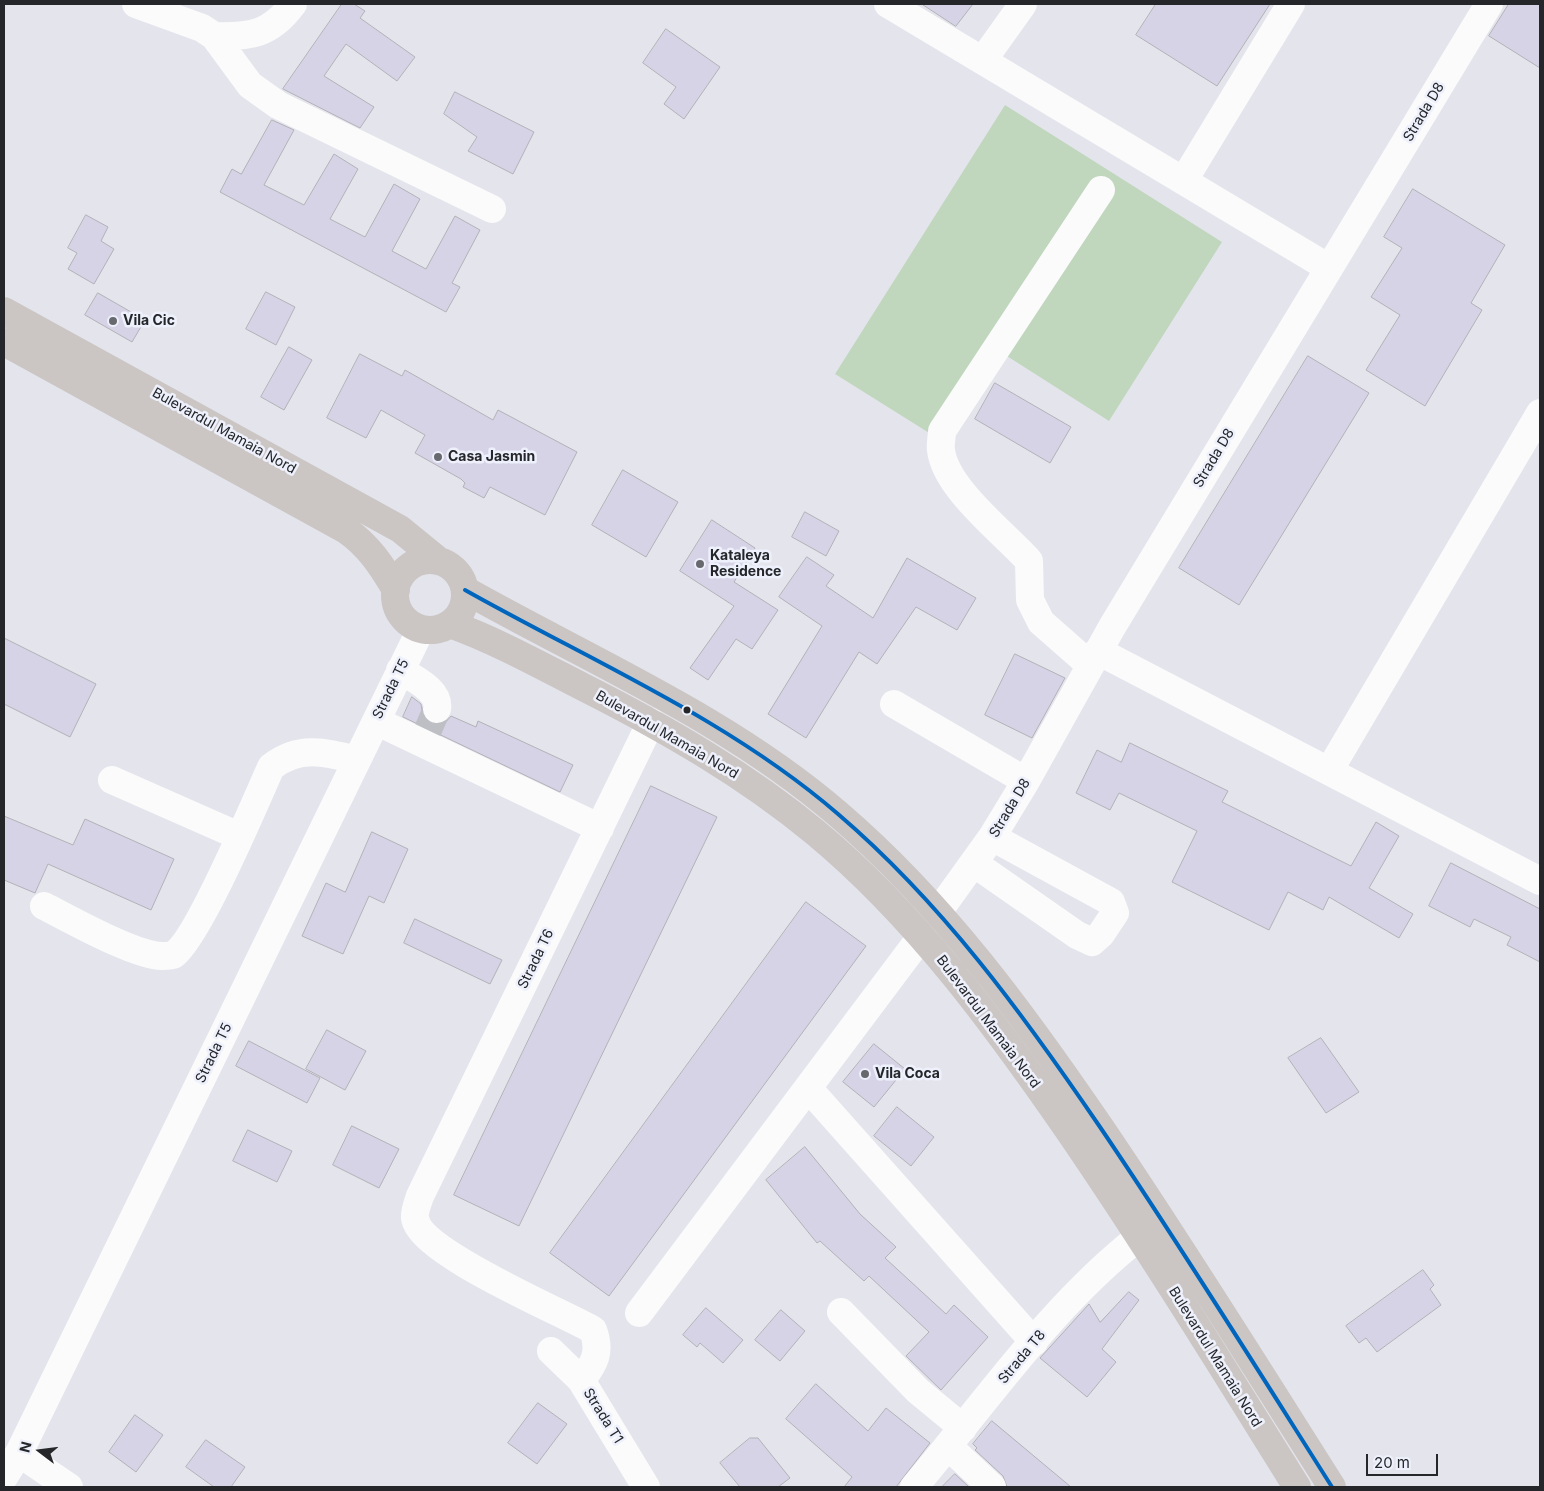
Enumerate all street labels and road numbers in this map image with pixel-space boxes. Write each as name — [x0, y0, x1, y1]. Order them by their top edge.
street label: Strada D8 — [1400, 79, 1448, 145]
street label: Bulevardul Mamaia Nord — [149, 384, 299, 478]
street label: Strada D8 — [1190, 425, 1238, 491]
street label: Strada T5 — [369, 656, 413, 722]
street label: Bulevardul Mamaia Nord — [593, 687, 741, 783]
street label: Strada D8 — [986, 775, 1034, 841]
street label: Strada T6 — [514, 926, 558, 992]
street label: Bulevardul Mamaia Nord — [933, 952, 1043, 1092]
street label: Strada T5 — [192, 1020, 236, 1086]
street label: Bulevardul Mamaia Nord — [1165, 1284, 1265, 1430]
street label: Strada T8 — [995, 1327, 1049, 1387]
street label: Strada T1 — [580, 1385, 626, 1447]

